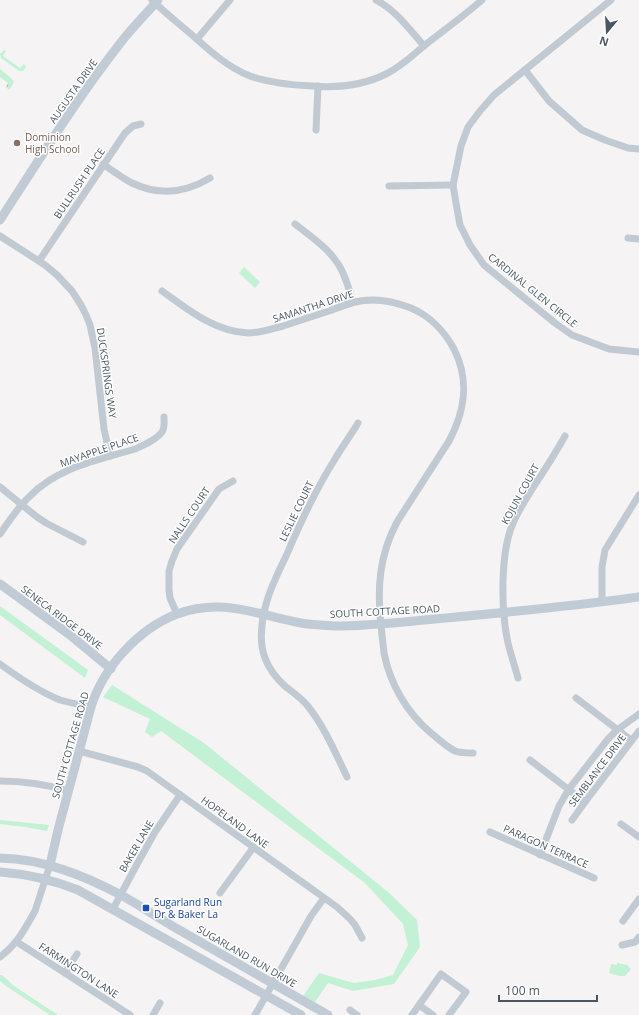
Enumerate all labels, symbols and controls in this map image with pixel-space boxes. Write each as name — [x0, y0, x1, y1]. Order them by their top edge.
north arrow — [587, 12, 627, 52]
text: N — [597, 33, 610, 51]
street label: AUGUSTA DRIVE — [46, 56, 100, 126]
place label: Dominion High School — [25, 130, 80, 156]
marker: Dominion High School — [12, 138, 22, 148]
street label: BULLRUSH PLACE — [50, 145, 108, 221]
street label: CARDINAL GLEN CIRCLE — [485, 250, 581, 330]
street label: SAMANTHA DRIVE — [271, 286, 355, 326]
street label: DUCKSPRINGS WAY — [94, 327, 120, 420]
street label: MAYAPPLE PLACE — [58, 430, 140, 470]
street label: KOJUN COURT — [498, 461, 543, 527]
street label: LESLIE COURT — [275, 478, 317, 543]
street label: NALLS COURT — [165, 484, 213, 546]
street label: SENECA RIDGE DRIVE — [18, 582, 106, 652]
street label: SOUTH COTTAGE ROAD — [330, 601, 440, 621]
street label: SOUTH COTTAGE ROAD — [48, 690, 92, 800]
street label: SEMBLANCE DRIVE — [565, 731, 629, 809]
street label: HOPELAND LANE — [198, 793, 272, 851]
street label: BAKER LANE — [115, 817, 157, 875]
street label: PARAGON TERRACE — [501, 821, 591, 871]
place label: Sugarland Run Dr & Baker La — [154, 895, 222, 921]
marker: Sugarland Run Dr & Baker La — [141, 903, 151, 913]
street label: SUGARLAND RUN DRIVE — [195, 922, 299, 990]
street label: FARMINGTON LANE — [36, 939, 122, 1001]
scale bar — [499, 977, 597, 1003]
text: 100 m — [505, 982, 540, 999]

